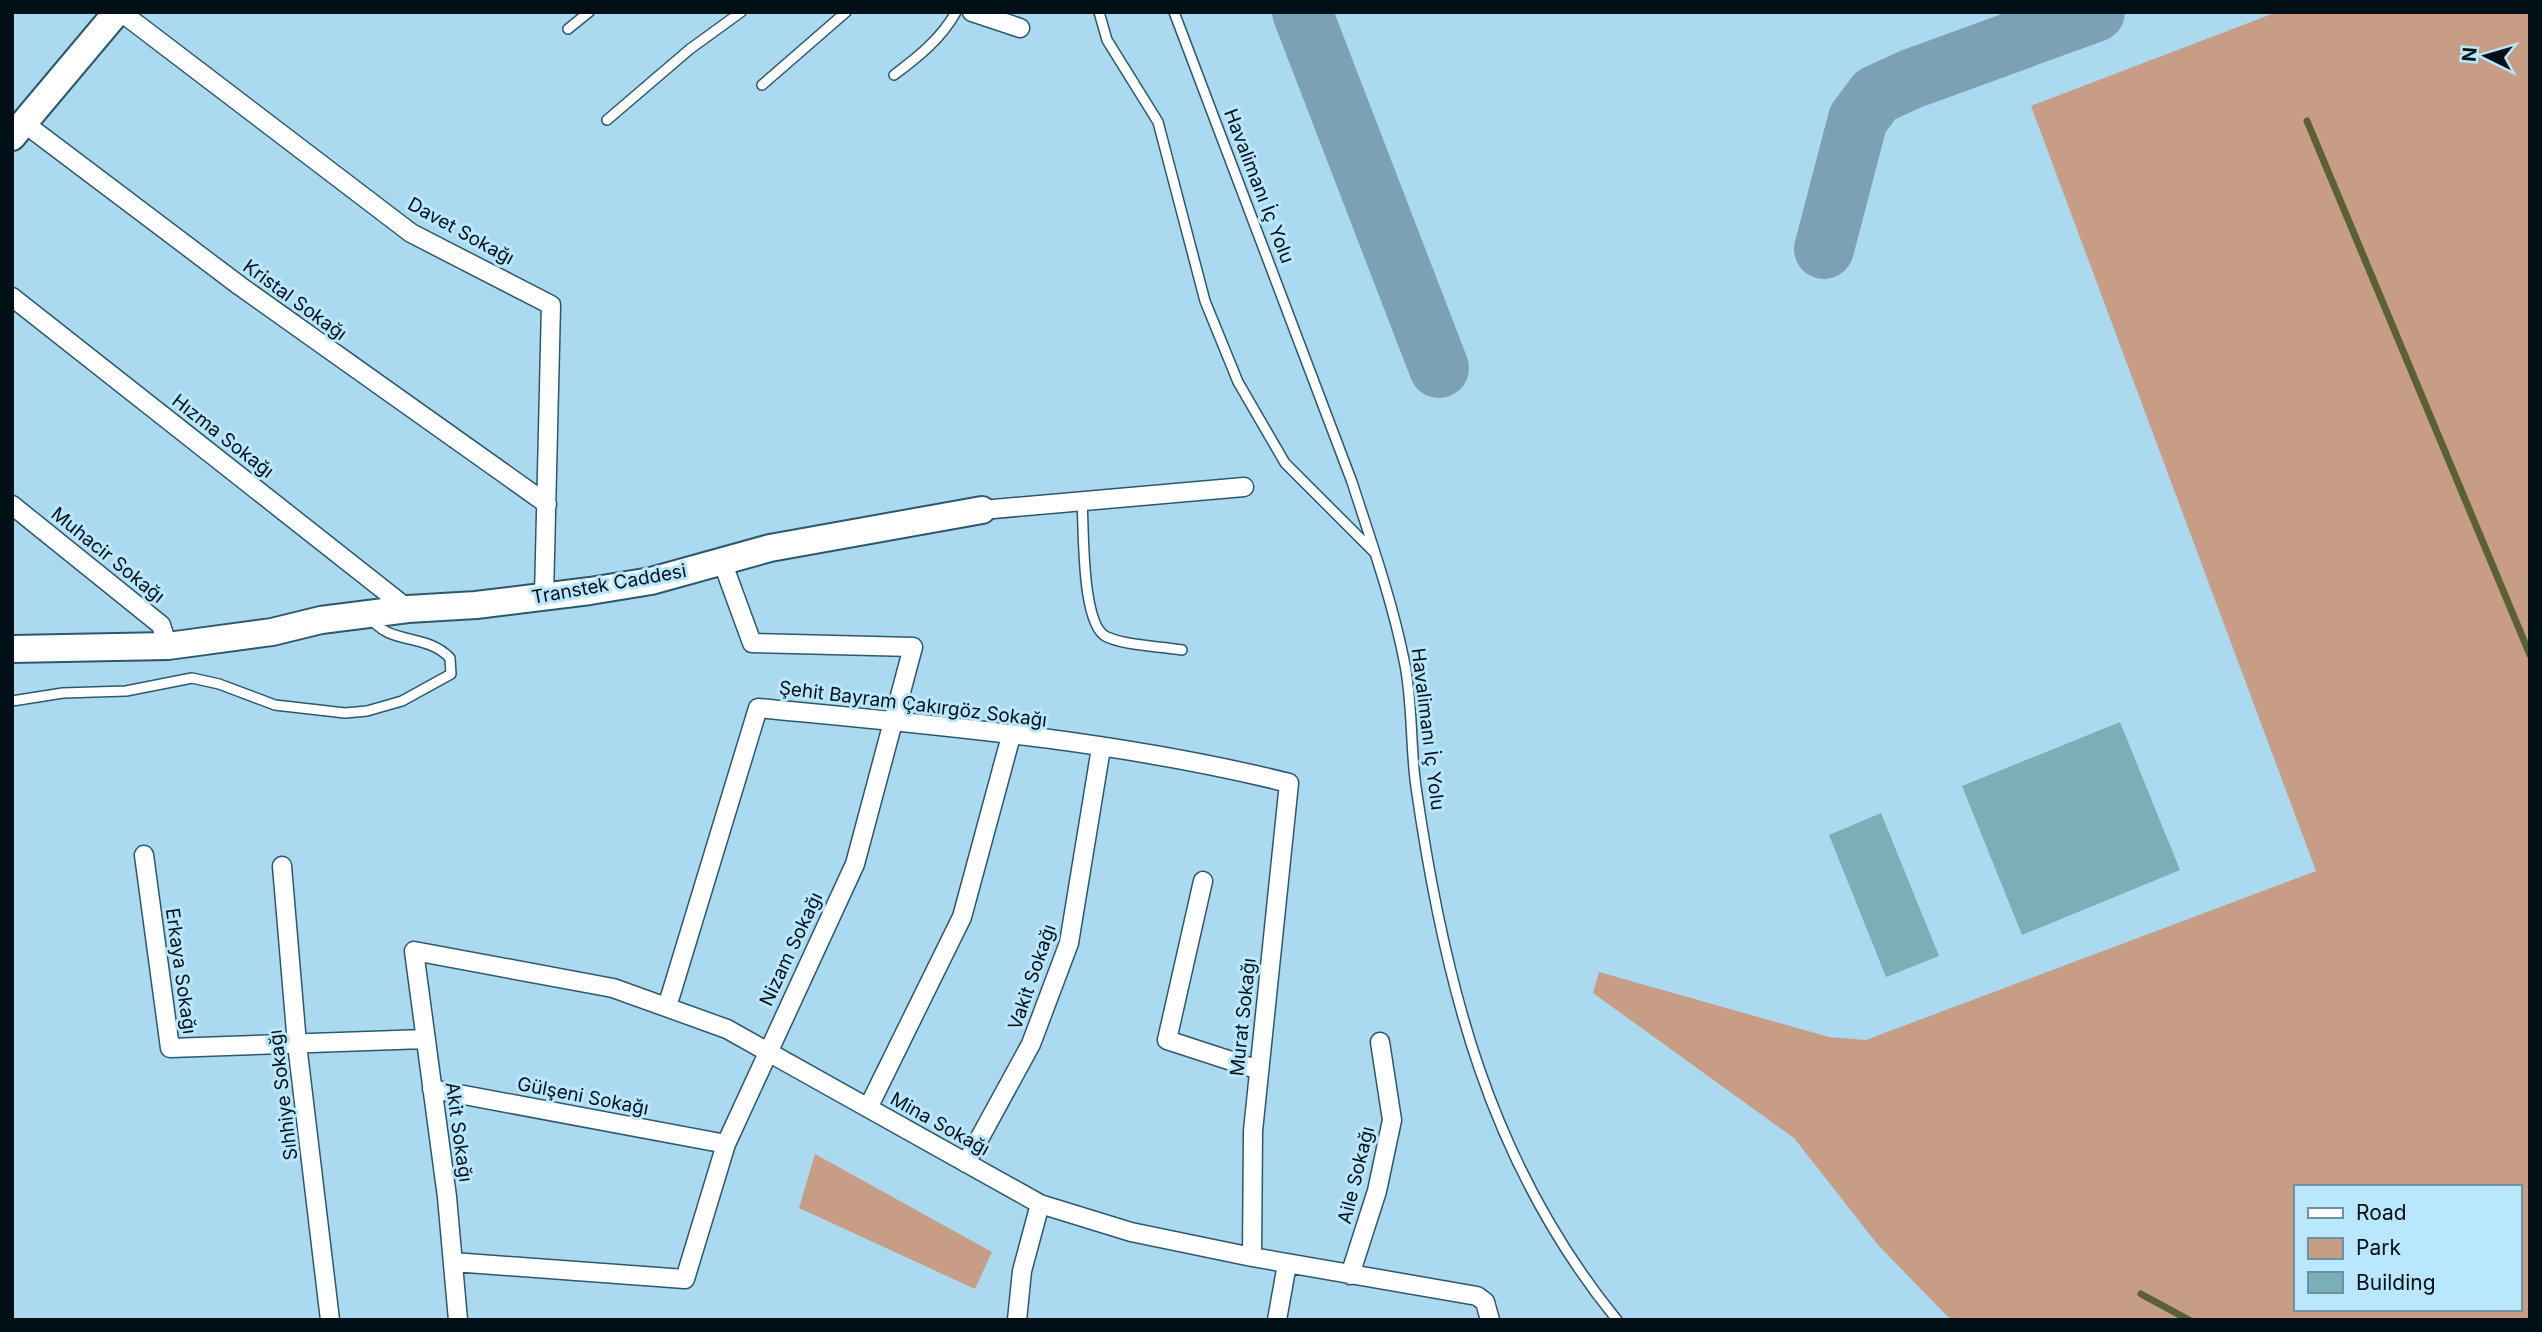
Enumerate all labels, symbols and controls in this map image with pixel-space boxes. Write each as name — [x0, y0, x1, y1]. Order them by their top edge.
north arrow — [2451, 21, 2521, 91]
text: N — [2457, 46, 2482, 63]
street label: Havalimanı İç Yolu — [1219, 106, 1299, 266]
street label: Davet Sokağı — [404, 192, 518, 270]
street label: Kristal Sokağı — [239, 255, 351, 345]
street label: Hızma Sokağı — [168, 389, 278, 483]
street label: Muhacir Sokağı — [47, 502, 169, 608]
street label: Transtek Caddesi — [530, 559, 688, 609]
street label: Havalimanı İç Yolu — [1407, 646, 1449, 812]
street label: Şehit Bayram Çakırgöz Sokağı — [778, 676, 1048, 732]
street label: Nizam Sokağı — [755, 888, 827, 1010]
street label: Erkaya Sokağı — [161, 906, 201, 1036]
street label: Vakit Sokağı — [1003, 921, 1061, 1033]
street label: Murat Sokağı — [1225, 957, 1261, 1077]
street label: Sıhhiye Sokağı — [264, 1028, 302, 1162]
street label: Gülşeni Sokağı — [515, 1072, 651, 1120]
street label: Akit Sokağı — [441, 1081, 477, 1183]
street label: Mina Sokağı — [886, 1087, 994, 1161]
street label: Aile Sokağı — [1333, 1124, 1379, 1226]
legend — [2294, 1185, 2521, 1311]
text: Road — [2356, 1200, 2407, 1225]
text: Park — [2356, 1235, 2401, 1260]
text: Building — [2356, 1270, 2436, 1295]

